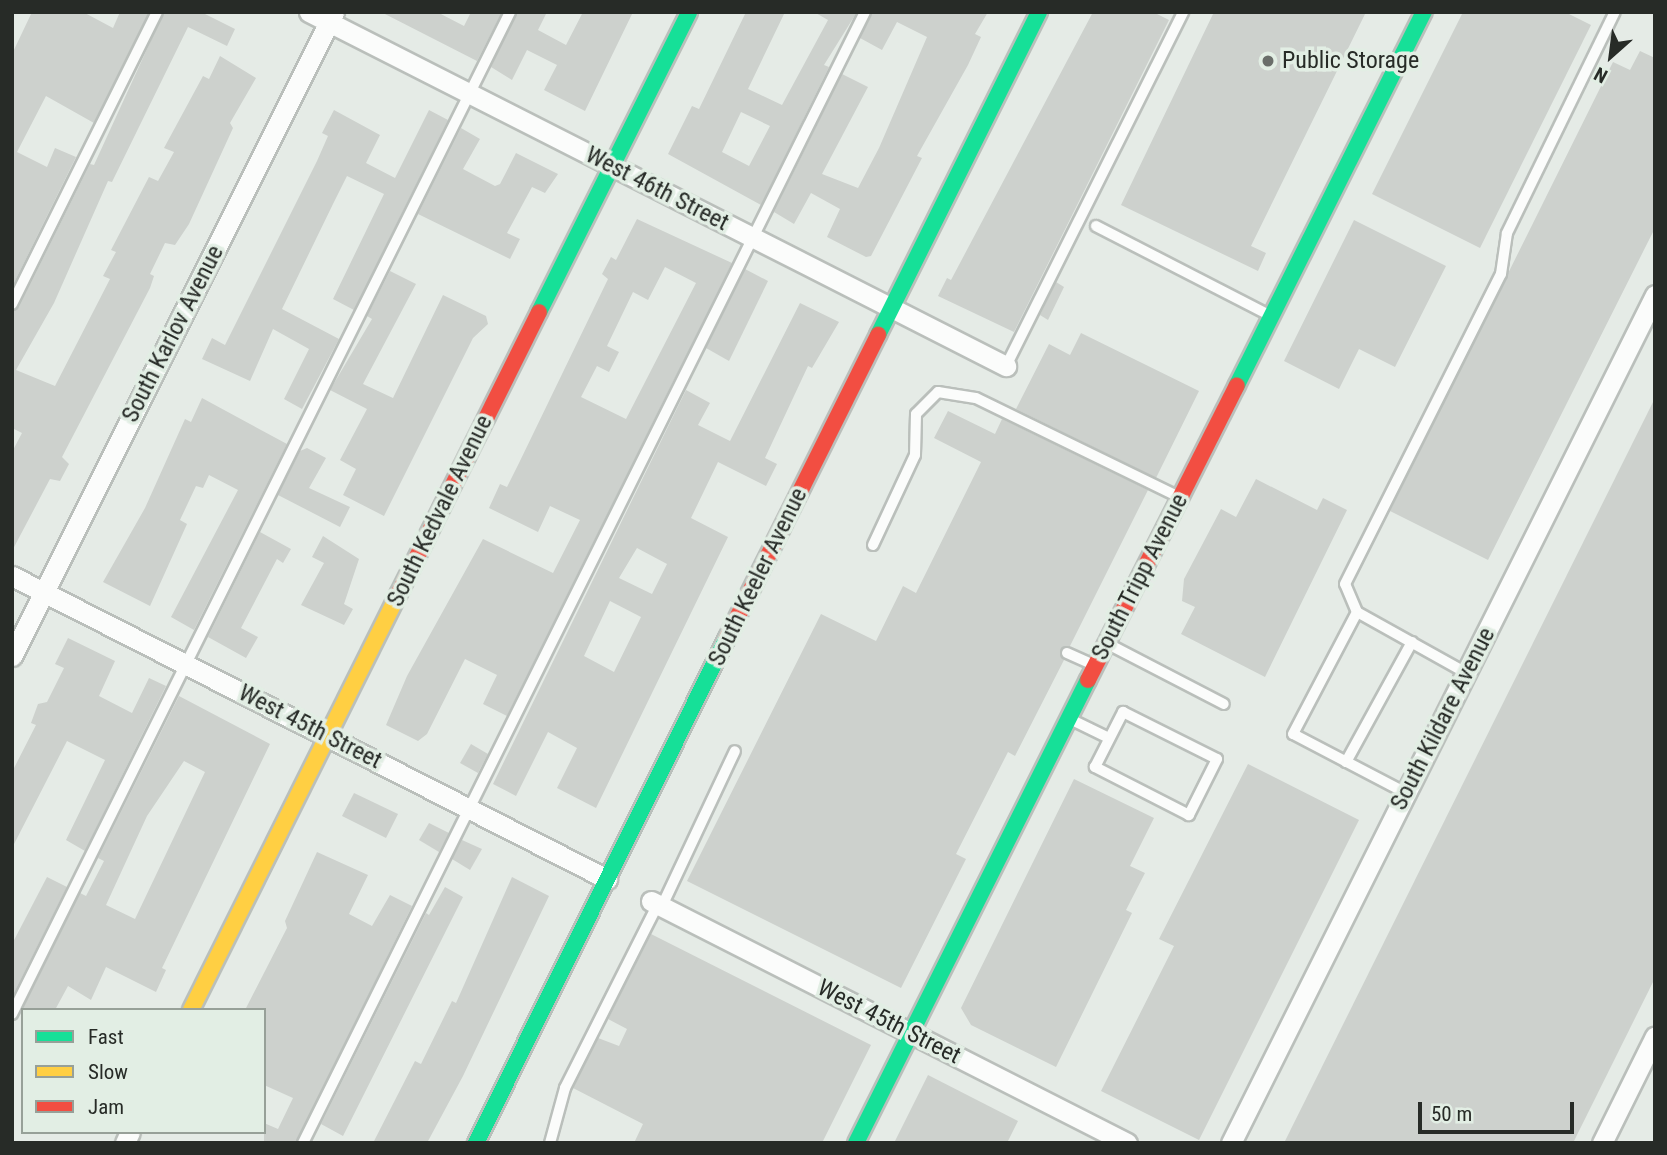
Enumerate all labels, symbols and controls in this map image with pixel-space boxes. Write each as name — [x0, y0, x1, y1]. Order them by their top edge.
north arrow — [1576, 21, 1646, 91]
place label: Public Storage — [1282, 47, 1419, 75]
marker: Public Storage — [1260, 53, 1276, 69]
text: N — [1590, 62, 1611, 88]
street label: West 46th Street — [581, 141, 733, 237]
street label: South Karlov Avenue — [116, 241, 230, 427]
street label: South Kedvale Avenue — [381, 411, 499, 611]
street label: South Keeler Avenue — [702, 483, 814, 671]
street label: South Tripp Avenue — [1086, 489, 1194, 665]
street label: South Kildare Avenue — [1385, 623, 1501, 815]
street label: West 45th Street — [234, 679, 386, 775]
street label: West 45th Street — [813, 974, 965, 1070]
legend — [21, 1008, 266, 1134]
text: Fast — [88, 1025, 124, 1049]
text: Slow — [88, 1060, 128, 1084]
scale bar — [1422, 1088, 1578, 1132]
text: Jam — [88, 1095, 124, 1119]
text: 50 m — [1431, 1102, 1472, 1126]

